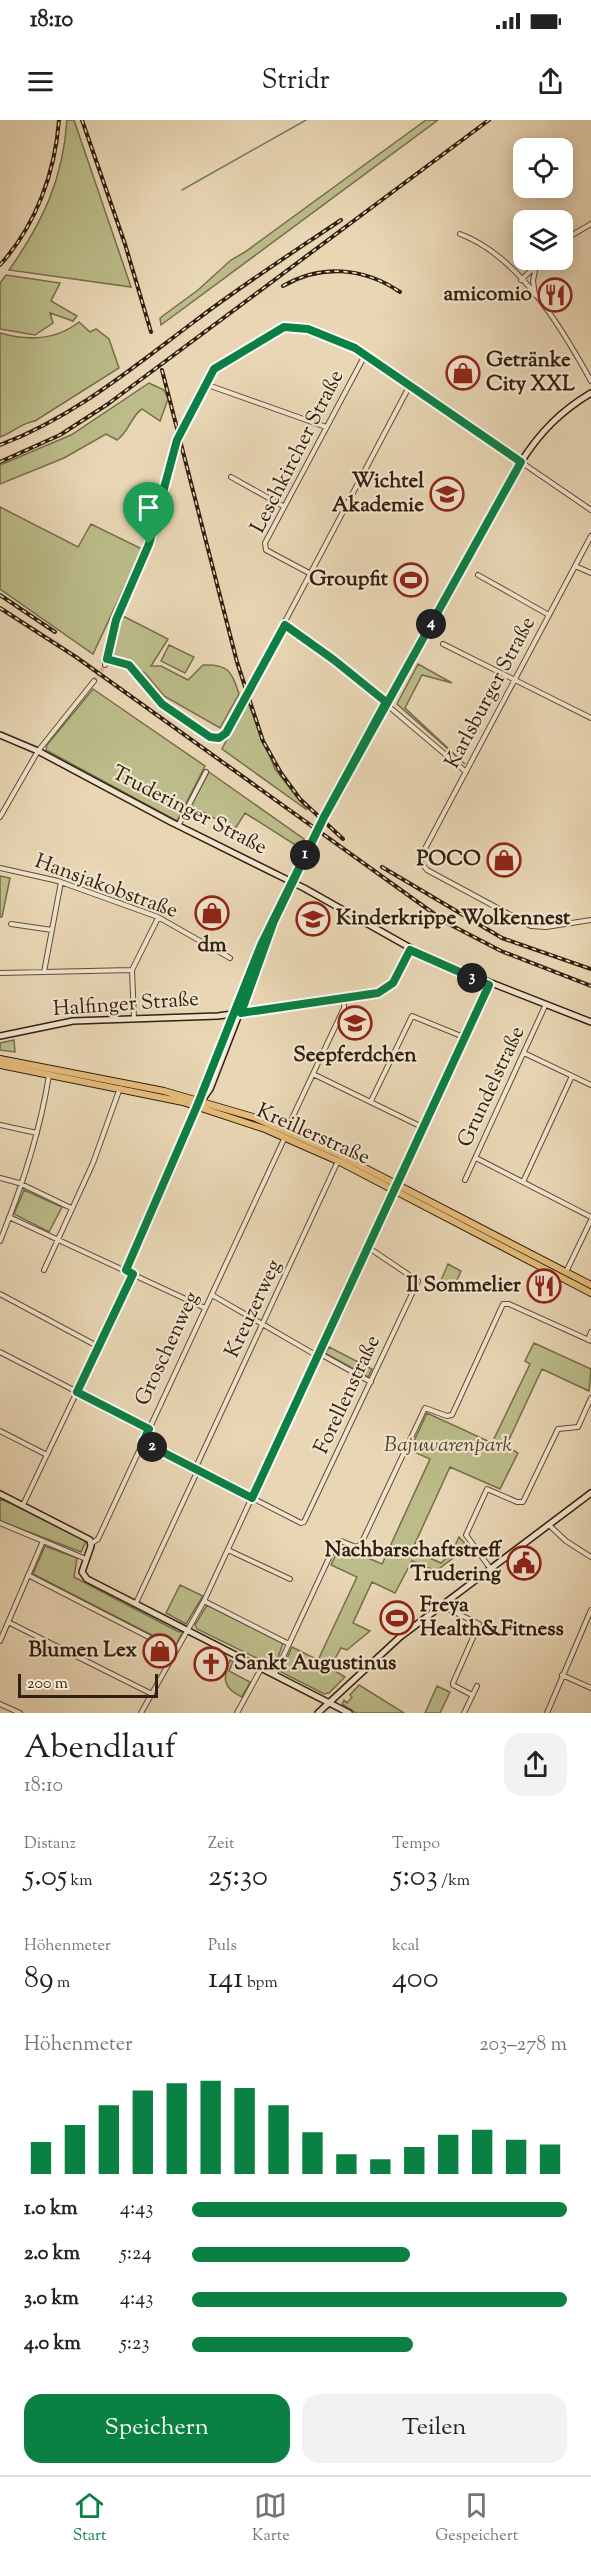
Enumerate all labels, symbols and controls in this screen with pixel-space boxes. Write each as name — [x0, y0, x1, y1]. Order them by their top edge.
text: 18:10 — [30, 5, 73, 37]
text: Stridr — [261, 62, 330, 101]
icon: menu — [24, 65, 57, 98]
icon: share — [534, 65, 567, 98]
map controls — [513, 138, 573, 270]
button: locate — [513, 138, 573, 198]
button: layers — [513, 210, 573, 270]
restaurant icon: amicomio — [537, 277, 573, 313]
place label: amicomio — [443, 280, 533, 310]
place label: Getränke City XXL — [486, 346, 575, 400]
shop icon: Getränke City XXL — [445, 355, 481, 391]
street label: Leschkircher Straße — [244, 365, 352, 539]
place label: Wichtel Akademie — [332, 467, 424, 521]
school or university icon: Wichtel Akademie — [429, 476, 465, 512]
pin — [123, 482, 174, 544]
icon: arrive — [132, 491, 165, 524]
sports icon: Groupfit — [393, 562, 429, 598]
place label: Groupfit — [309, 565, 389, 595]
pin: 4 — [416, 609, 446, 639]
text: 4 — [427, 612, 435, 635]
street label: Karlsburger Straße — [438, 612, 544, 774]
street label: Truderinger Straße — [106, 759, 272, 863]
pin: 1 — [290, 840, 320, 870]
shop icon: POCO — [486, 842, 522, 878]
text: 1 — [302, 843, 308, 866]
place label: POCO — [416, 845, 481, 875]
street label: Hansjakobstraße — [30, 847, 182, 927]
shop icon: dm — [194, 895, 230, 931]
school or university icon: Kinderkrippe Wolkennest — [295, 901, 331, 937]
place label: Kinderkrippe Wolkennest — [336, 904, 571, 934]
place label: dm — [197, 931, 227, 961]
pin: 3 — [457, 963, 487, 993]
text: 3 — [469, 966, 475, 989]
street label: Halfinger Straße — [52, 985, 200, 1025]
school or university icon: Seepferdchen — [337, 1005, 373, 1041]
street label: Grundelstraße — [451, 1022, 533, 1152]
place label: Seepferdchen — [293, 1041, 417, 1071]
street label: Kreillerstraße — [251, 1097, 375, 1173]
street label: Kreuzerweg — [218, 1255, 290, 1363]
restaurant icon: Il Sommelier — [526, 1268, 562, 1304]
place label: Il Sommelier — [406, 1271, 521, 1301]
street label: Groschenweg — [128, 1287, 208, 1411]
street label: Forellenstraße — [307, 1331, 389, 1459]
park label: Bajuwarenpark — [384, 1431, 512, 1461]
pin: 2 — [137, 1432, 167, 1462]
text: 2 — [148, 1435, 156, 1458]
place label: Nachbarschaftstreff Trudering — [325, 1536, 502, 1590]
public building icon: Nachbarschaftstreff Trudering — [506, 1545, 542, 1581]
place label: Freya Health&Fitness — [420, 1591, 564, 1645]
sports icon: Freya Health&Fitness — [379, 1600, 415, 1636]
shop icon: Blumen Lex — [142, 1633, 178, 1669]
place label: Blumen Lex — [29, 1636, 137, 1666]
church icon: Sankt Augustinus — [193, 1646, 229, 1682]
place label: Sankt Augustinus — [234, 1649, 396, 1679]
scale bar — [18, 1671, 158, 1698]
text: 200 m — [27, 1673, 68, 1696]
text: Abendlauf — [24, 1725, 176, 1773]
button: share — [504, 1733, 567, 1796]
text: 18:10 — [24, 1772, 63, 1801]
text: Distanz — [24, 1833, 76, 1856]
text: Zeit — [208, 1833, 234, 1856]
text: Tempo — [392, 1833, 440, 1856]
text: 5.05 — [24, 1856, 67, 1899]
text: 25:30 — [208, 1856, 268, 1899]
text: 5:03 — [392, 1856, 438, 1899]
text: km — [67, 1870, 93, 1893]
text: /km — [438, 1870, 470, 1893]
text: Höhenmeter — [24, 1935, 111, 1958]
text: Puls — [208, 1935, 237, 1958]
text: kcal — [392, 1935, 420, 1958]
text: 89 — [24, 1958, 54, 2001]
text: 141 — [208, 1958, 244, 2001]
text: 400 — [392, 1958, 439, 2001]
text: m — [54, 1972, 70, 1995]
text: bpm — [244, 1972, 278, 1995]
text: Höhenmeter — [24, 2031, 133, 2060]
text: 203–278 m — [479, 2031, 567, 2060]
text: 1.0 km — [24, 2195, 78, 2224]
text: 4:43 — [120, 2195, 153, 2224]
text: 2.0 km — [24, 2240, 80, 2269]
text: 5:24 — [120, 2240, 151, 2269]
text: 3.0 km — [24, 2285, 79, 2314]
text: 4:43 — [120, 2285, 153, 2314]
text: 4.0 km — [24, 2330, 81, 2359]
text: 5:23 — [120, 2330, 149, 2359]
button: Speichern — [24, 2394, 290, 2463]
button: Teilen — [302, 2394, 567, 2463]
tab: Start — [73, 2489, 106, 2548]
tab: Karte — [252, 2489, 290, 2548]
tab: Gespeichert — [435, 2489, 518, 2548]

